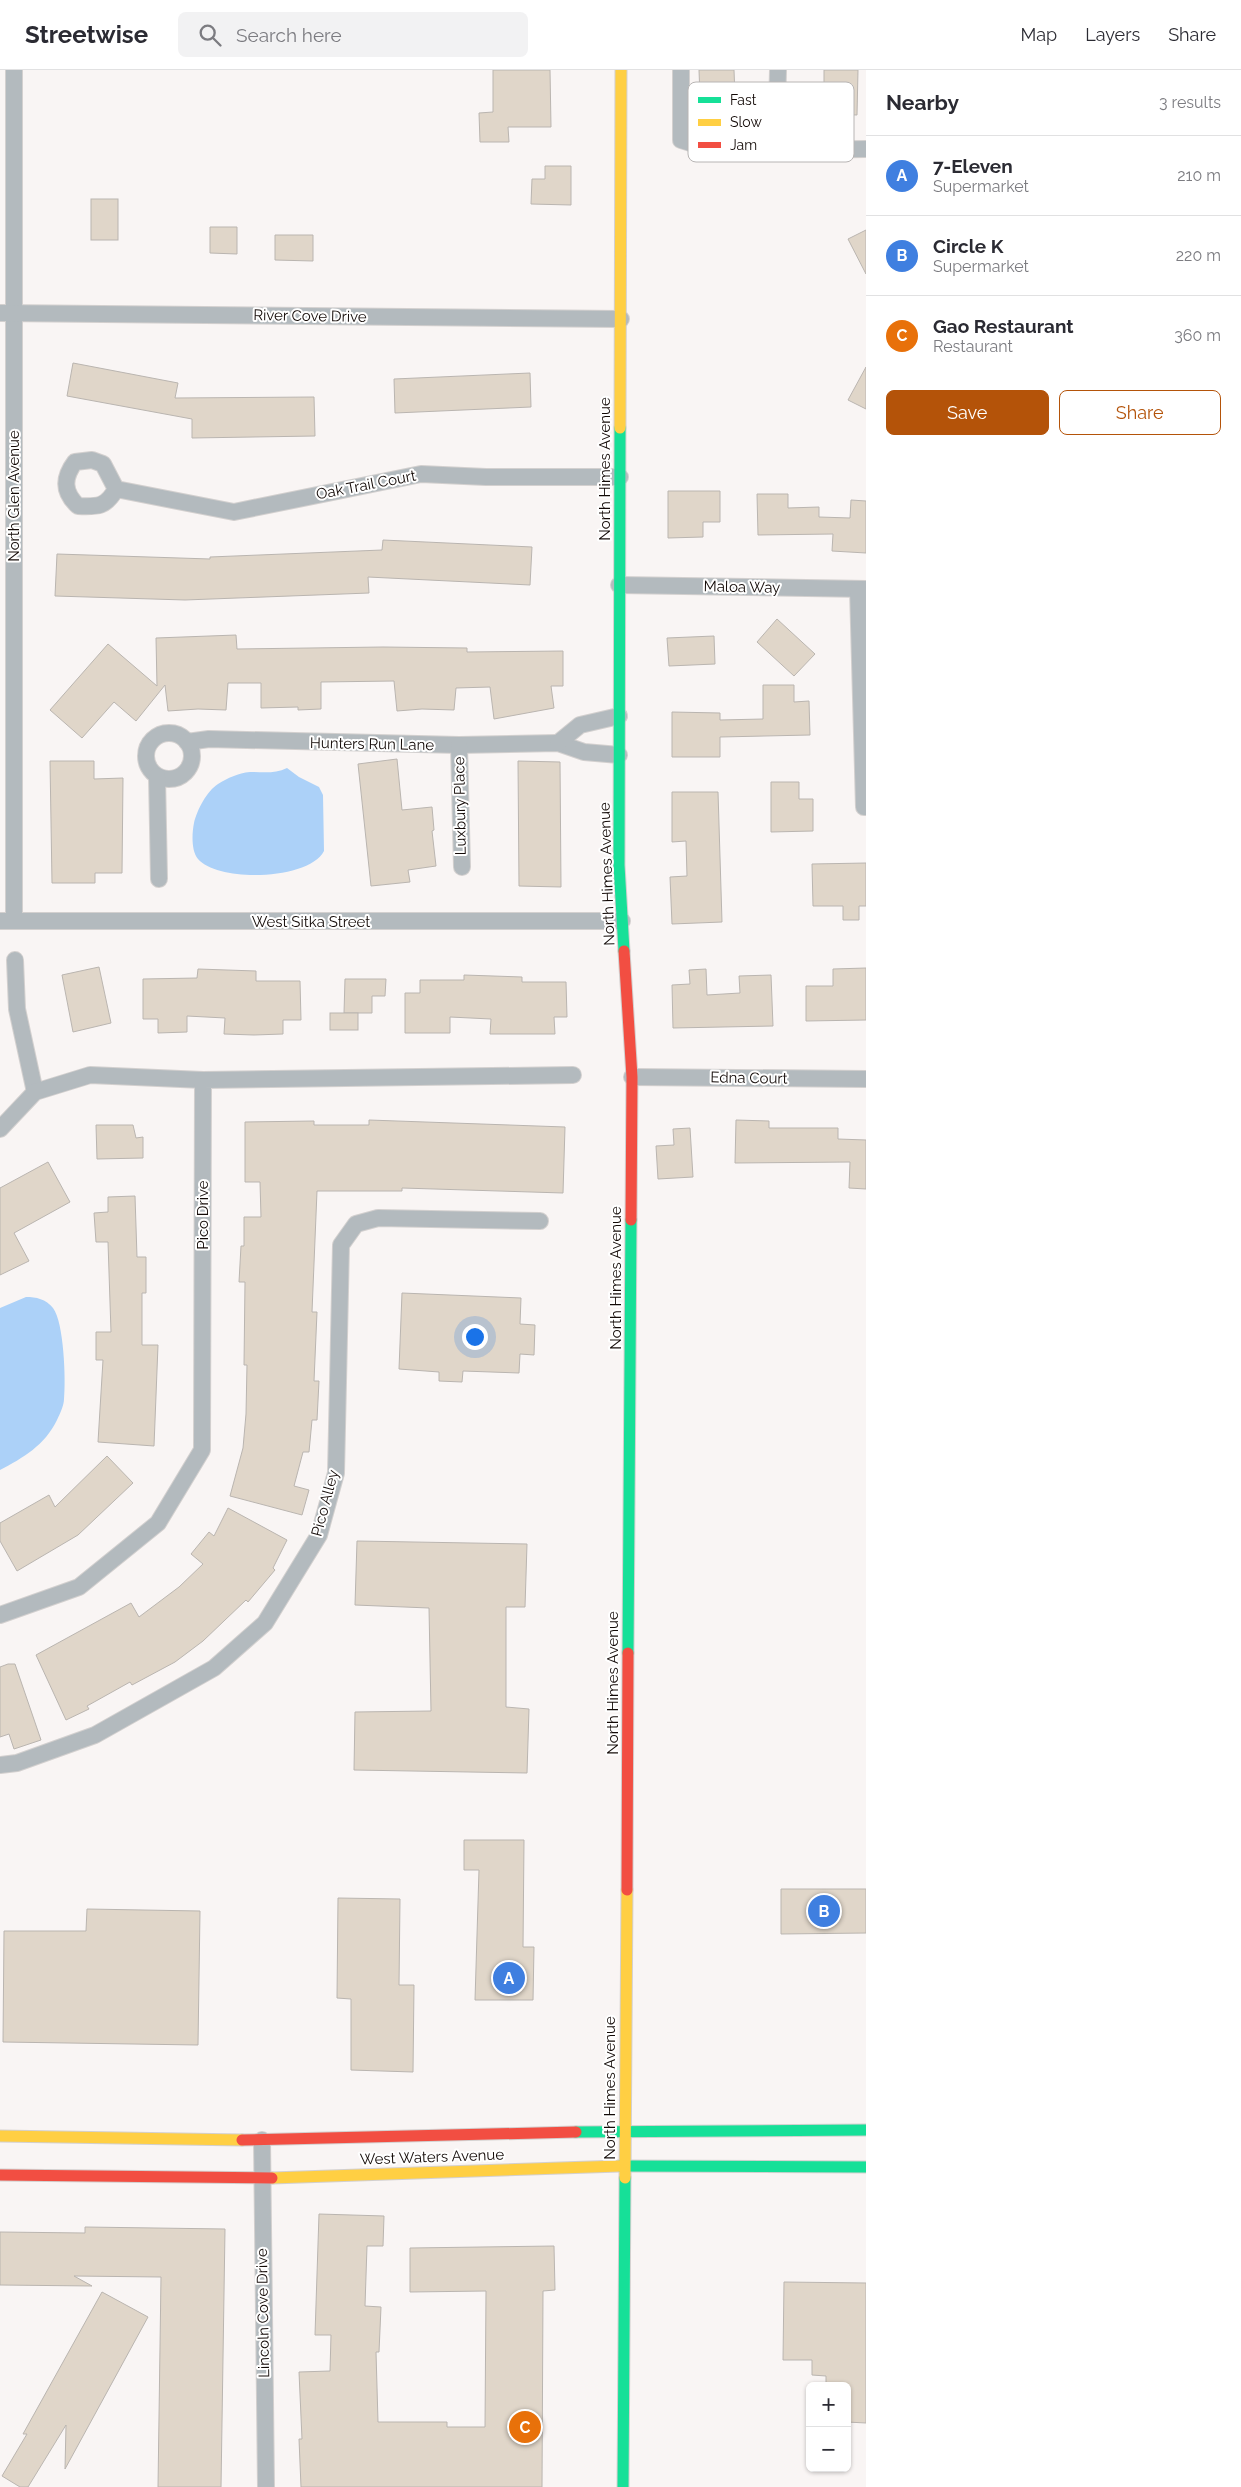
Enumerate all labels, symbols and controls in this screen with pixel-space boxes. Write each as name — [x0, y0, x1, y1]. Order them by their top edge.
search box — [178, 12, 528, 57]
text: Streetwise — [25, 20, 148, 49]
icon: search — [196, 21, 224, 49]
text: Search here — [236, 24, 342, 46]
text: Map — [1021, 24, 1057, 45]
text: Layers — [1085, 24, 1140, 45]
text: Share — [1168, 24, 1216, 45]
legend — [688, 82, 854, 162]
text: Nearby — [886, 90, 959, 115]
text: Fast — [730, 92, 757, 108]
text: 3 results — [1159, 93, 1221, 112]
text: Slow — [730, 114, 762, 130]
text: Jam — [730, 137, 757, 153]
text: 7-Eleven — [933, 155, 1013, 177]
text: A — [897, 166, 907, 185]
text: 210 m — [1177, 166, 1221, 185]
text: Supermarket — [933, 177, 1029, 196]
text: Circle K — [933, 235, 1004, 257]
text: B — [897, 246, 907, 265]
text: 220 m — [1176, 246, 1221, 265]
text: Supermarket — [933, 257, 1029, 276]
street label: River Cove Drive — [253, 306, 367, 326]
text: Gao Restaurant — [933, 315, 1074, 337]
text: C — [897, 326, 907, 345]
text: 360 m — [1174, 326, 1221, 345]
text: Restaurant — [933, 337, 1013, 356]
button: Save — [886, 390, 1049, 435]
button: Share — [1059, 390, 1221, 435]
street label: North Himes Avenue — [596, 397, 614, 541]
street label: North Glen Avenue — [5, 430, 23, 562]
street label: Oak Trail Court — [315, 467, 417, 503]
street label: Maloa Way — [703, 577, 781, 597]
street label: Hunters Run Lane — [310, 734, 434, 754]
street label: Luxbury Place — [450, 756, 470, 856]
street label: North Himes Avenue — [595, 802, 618, 946]
street label: West Sitka Street — [252, 913, 370, 931]
street label: Edna Court — [710, 1068, 788, 1088]
street label: Pico Drive — [194, 1180, 212, 1250]
street label: North Himes Avenue — [607, 1206, 625, 1350]
your location — [462, 1324, 488, 1350]
street label: Pico Alley — [307, 1468, 343, 1538]
street label: North Himes Avenue — [604, 1611, 622, 1755]
pin: B — [808, 1892, 840, 1930]
pin: A — [493, 1959, 525, 1997]
street label: North Himes Avenue — [601, 2016, 619, 2160]
street label: West Waters Avenue — [360, 2145, 505, 2169]
street label: Lincoln Cove Drive — [253, 2248, 273, 2378]
map controls — [806, 2382, 851, 2472]
button: + — [806, 2382, 851, 2427]
pin: C — [509, 2408, 541, 2446]
button: − — [806, 2427, 851, 2472]

